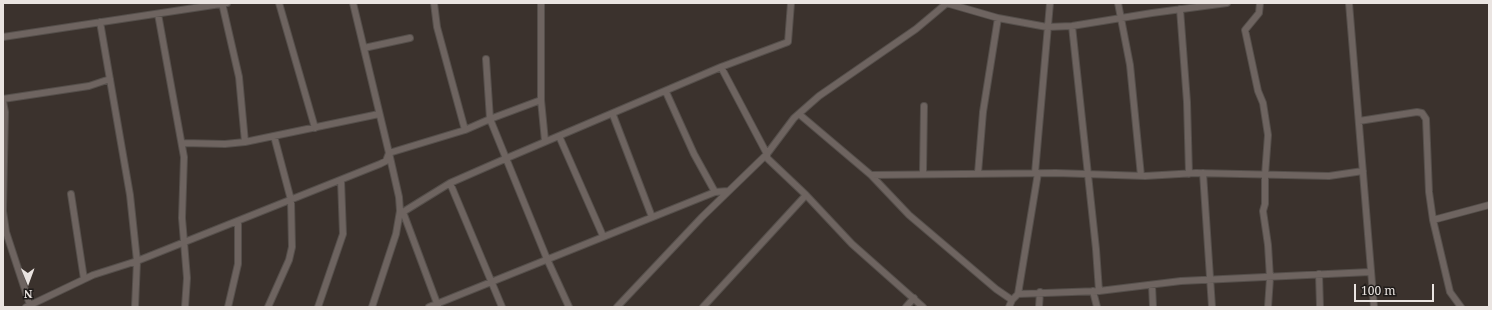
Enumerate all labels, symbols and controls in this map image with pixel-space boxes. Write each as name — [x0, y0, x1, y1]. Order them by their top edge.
north arrow — [8, 262, 48, 302]
scale bar — [1356, 276, 1436, 302]
text: 100 m — [1361, 282, 1396, 299]
text: N — [24, 287, 33, 302]

